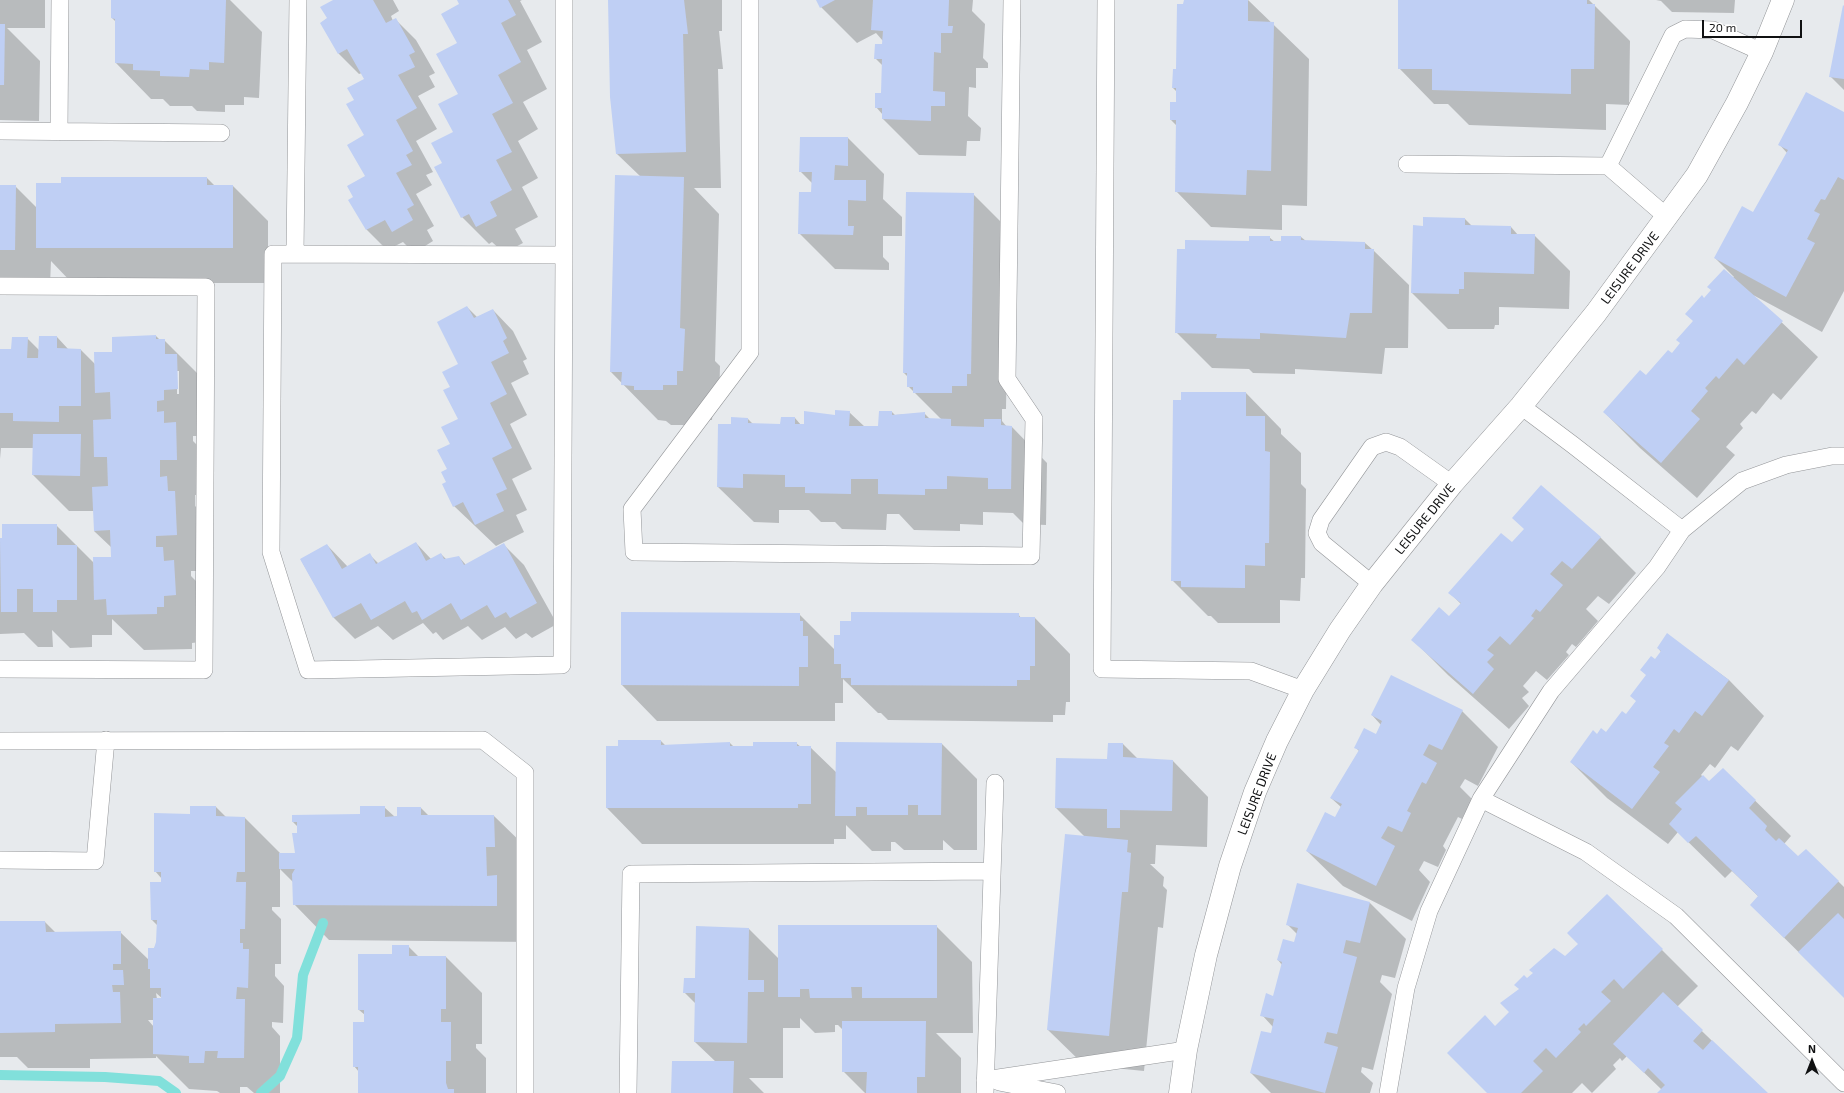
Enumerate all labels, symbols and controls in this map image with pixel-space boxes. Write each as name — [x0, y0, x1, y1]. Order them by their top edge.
scale bar — [1704, 12, 1804, 38]
text: 20 m — [1709, 20, 1736, 34]
street label: LEISURE DRIVE — [1598, 229, 1662, 307]
street label: LEISURE DRIVE — [1392, 480, 1458, 558]
street label: LEISURE DRIVE — [1234, 751, 1280, 837]
north arrow — [1792, 1041, 1832, 1081]
text: N — [1808, 1042, 1816, 1055]

